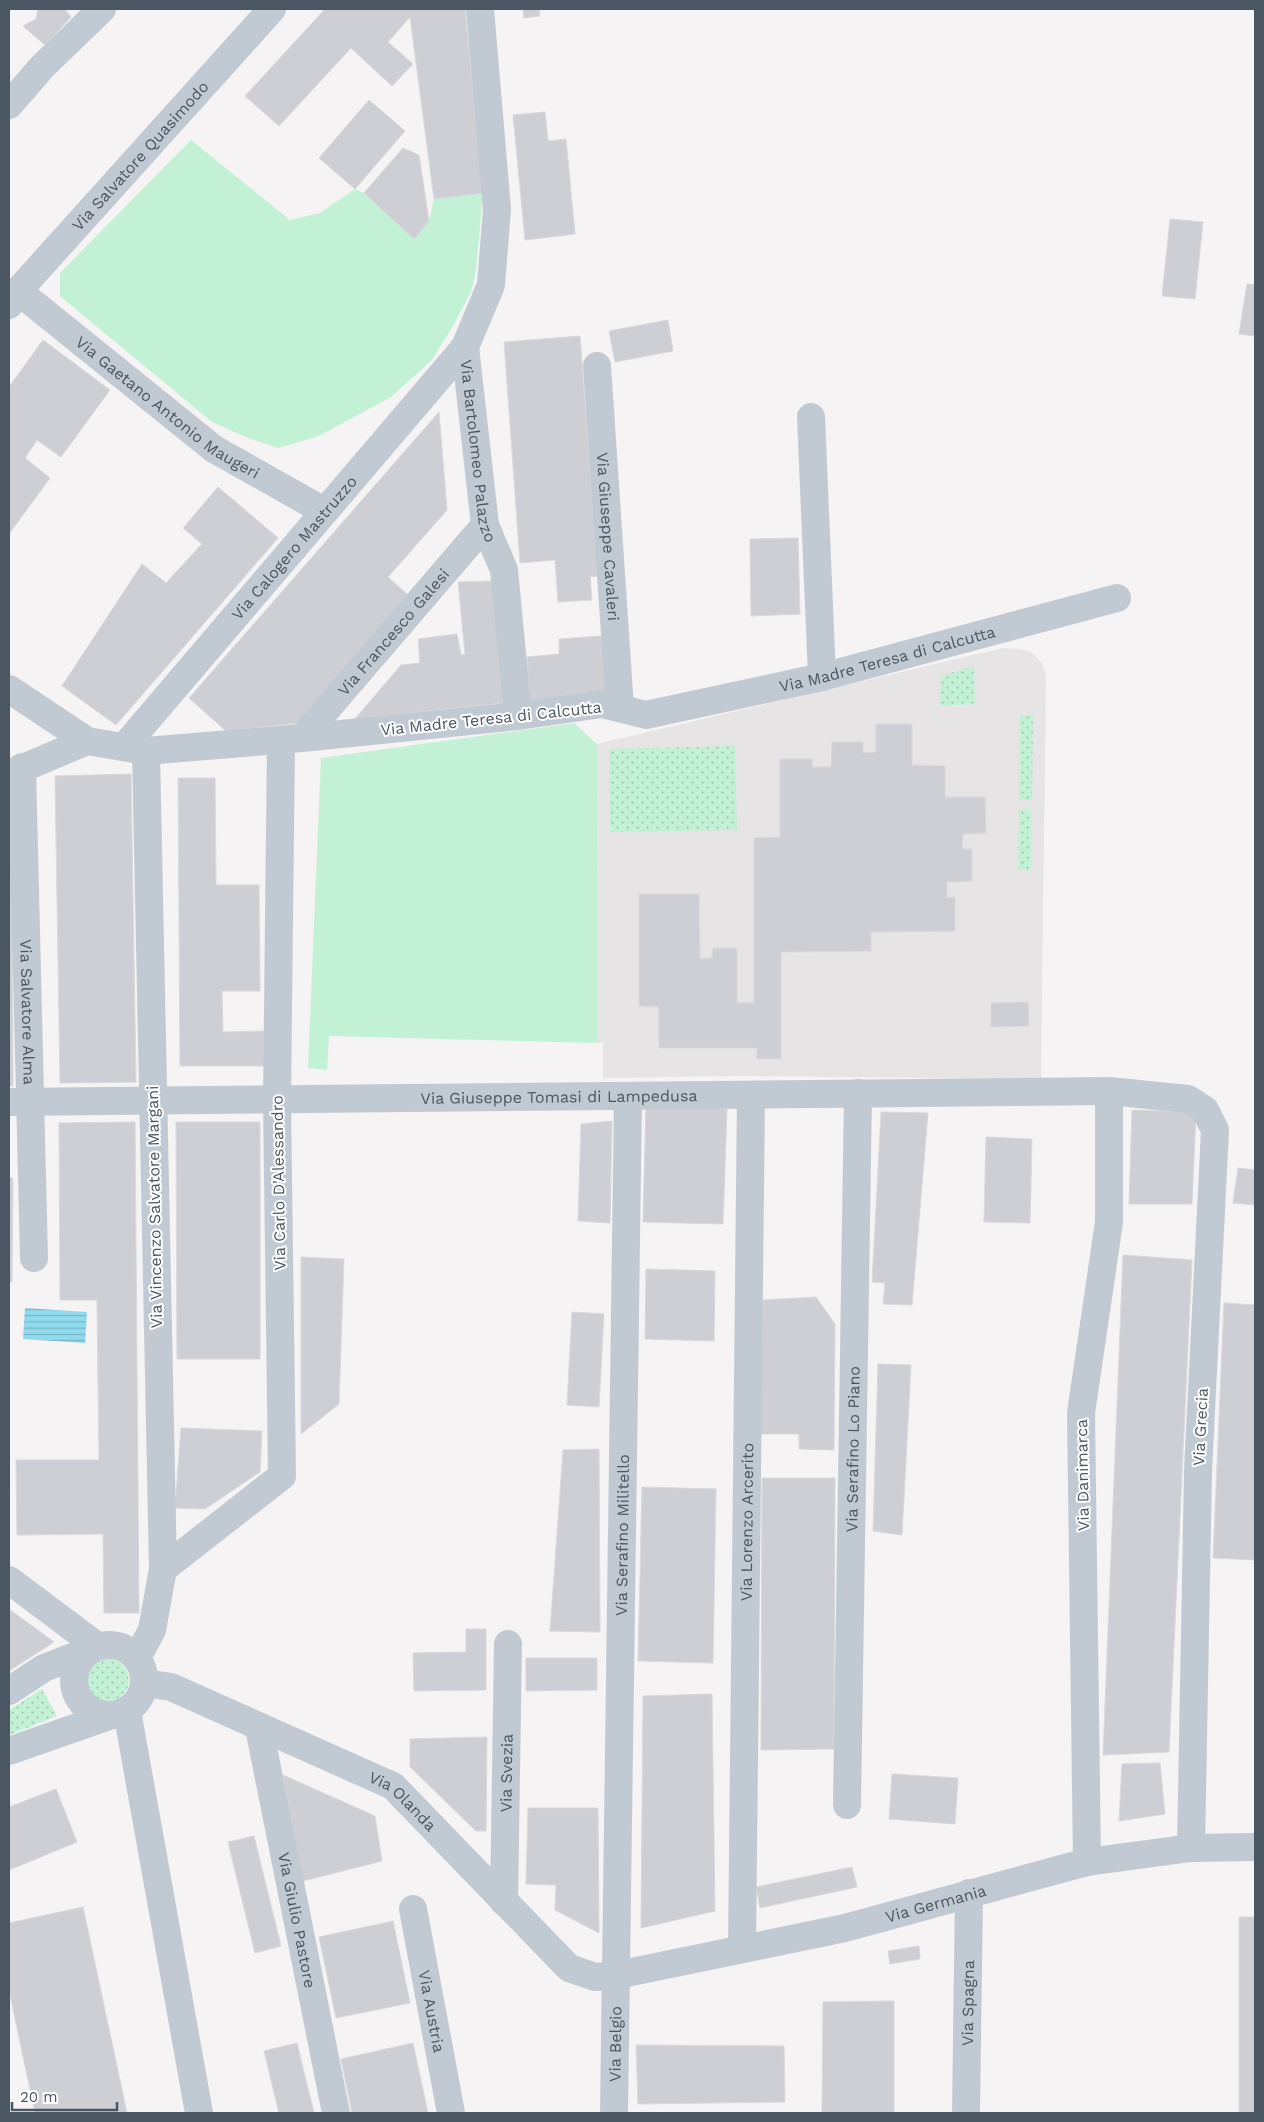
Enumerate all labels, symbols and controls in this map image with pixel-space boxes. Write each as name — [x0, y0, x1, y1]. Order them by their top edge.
street label: Via Salvatore Quasimodo — [68, 77, 213, 235]
street label: Via Gaetano Antonio Maugeri — [72, 332, 263, 483]
street label: Via Bartolomeo Palazzo — [456, 359, 500, 545]
street label: Via Giuseppe Cavaleri — [593, 452, 623, 622]
street label: Via Calogero Mastruzzo — [228, 472, 361, 624]
street label: Via Francesco Galesi — [334, 565, 453, 700]
street label: Via Madre Teresa di Calcutta — [777, 622, 997, 696]
street label: Via Madre Teresa di Calcutta — [380, 697, 602, 740]
street label: Via Salvatore Alma — [16, 939, 39, 1085]
street label: Via Vincenzo Salvatore Margani — [143, 1086, 166, 1328]
street label: Via Giuseppe Tomasi di Lampedusa — [420, 1086, 698, 1108]
street label: Via Carlo D'Alessandro — [267, 1095, 290, 1271]
street label: Via Serafino Lo Piano — [842, 1366, 864, 1532]
street label: Via Grecia — [1189, 1388, 1212, 1467]
street label: Via Danimarca — [1072, 1419, 1093, 1531]
street label: Via Lorenzo Arcerito — [737, 1443, 757, 1601]
street label: Via Serafino Militello — [612, 1454, 633, 1616]
street label: Via Svezia — [496, 1734, 517, 1812]
street label: Via Olanda — [366, 1767, 440, 1835]
street label: Via Giulio Pastore — [274, 1851, 320, 1990]
street label: Via Germania — [883, 1881, 988, 1927]
street label: Via Spagna — [958, 1960, 978, 2046]
street label: Via Austria — [415, 1969, 449, 2054]
street label: Via Belgio — [605, 2006, 625, 2082]
scale bar — [12, 2080, 118, 2112]
text: 20 m — [20, 2088, 58, 2106]

